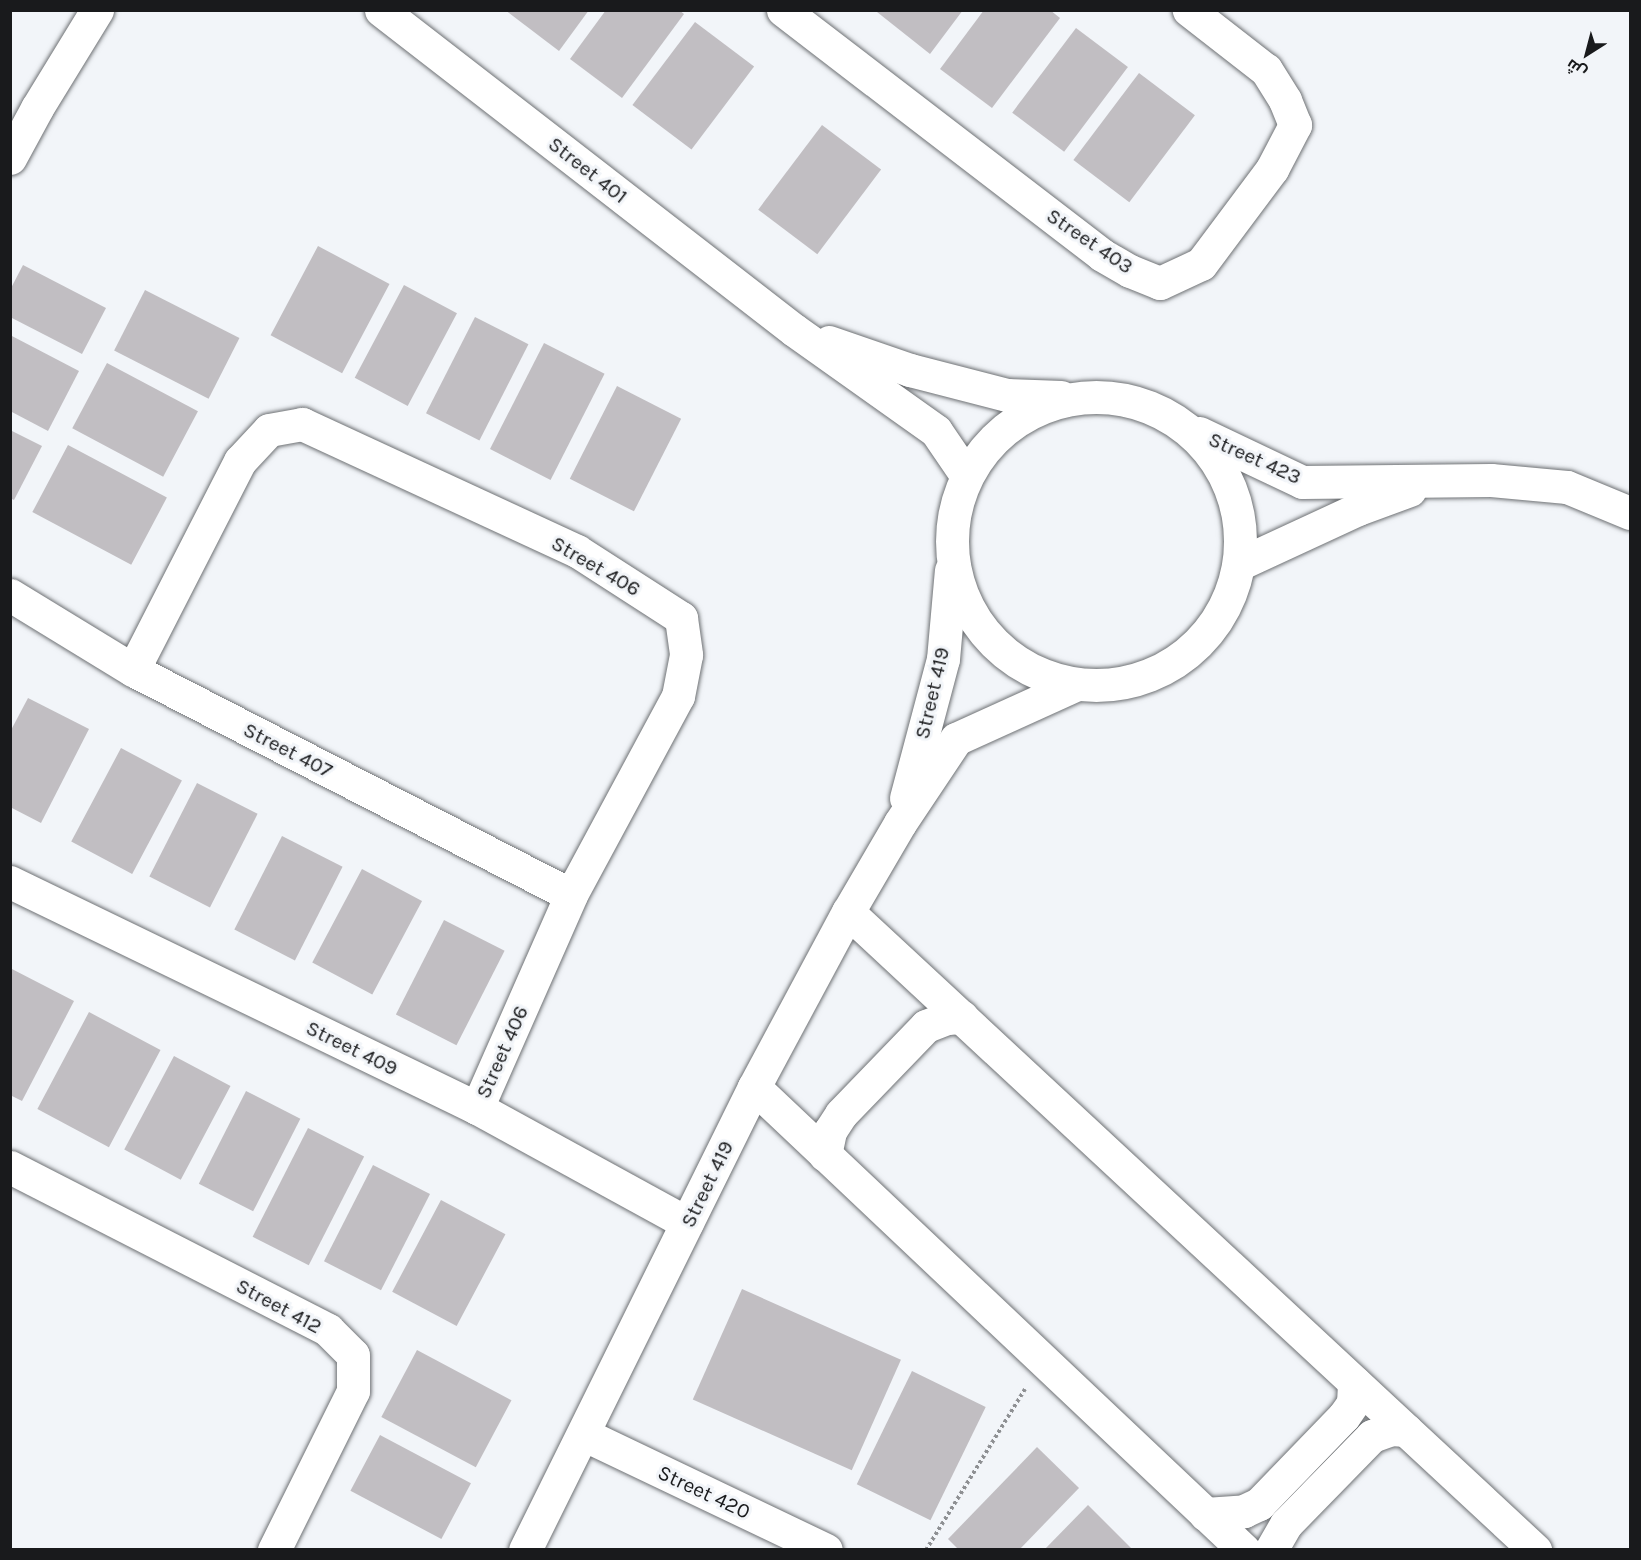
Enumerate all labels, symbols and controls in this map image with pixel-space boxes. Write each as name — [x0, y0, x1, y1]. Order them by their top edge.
north arrow — [1557, 24, 1617, 84]
text: ش — [1562, 55, 1590, 83]
street label: Street 401 — [543, 131, 633, 209]
street label: Street 403 — [1042, 203, 1138, 279]
street label: Street 423 — [1205, 426, 1305, 490]
street label: Street 406 — [547, 530, 645, 602]
street label: Street 419 — [909, 645, 955, 741]
street label: Street 407 — [239, 717, 337, 783]
street label: Street 406 — [470, 1002, 534, 1102]
street label: Street 409 — [302, 1015, 402, 1081]
street label: Street 419 — [675, 1136, 739, 1232]
street label: Street 412 — [232, 1273, 326, 1339]
street label: Street 420 — [654, 1460, 754, 1524]

